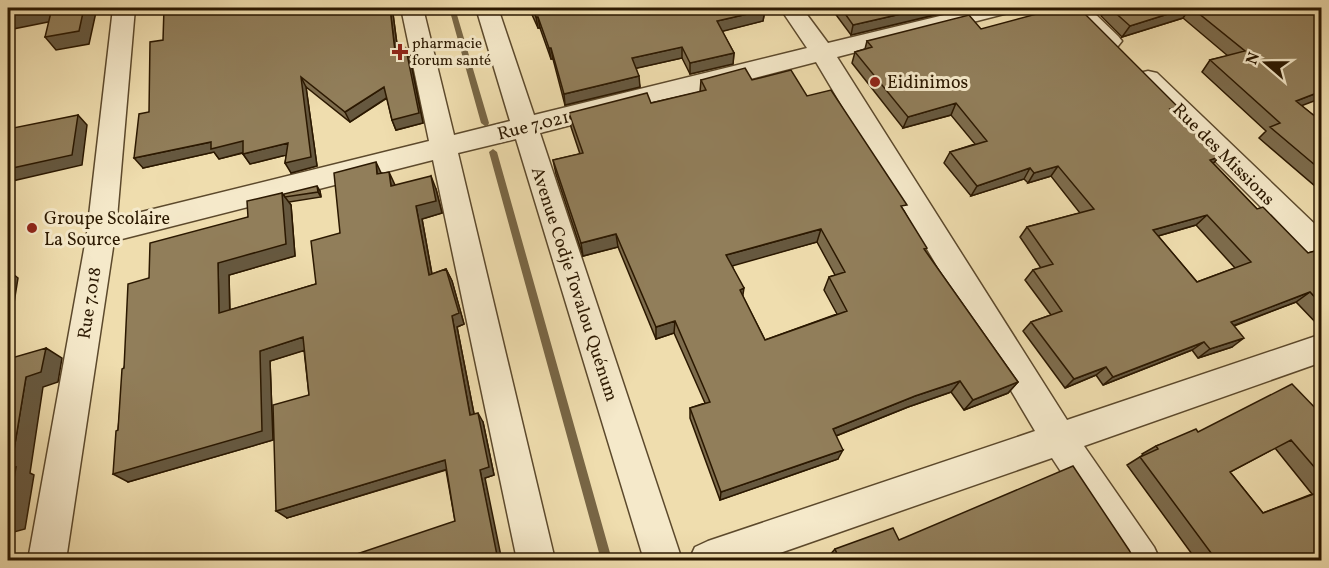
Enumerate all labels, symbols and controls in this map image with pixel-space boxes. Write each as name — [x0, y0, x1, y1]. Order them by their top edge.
north arrow — [1236, 33, 1296, 93]
place label: pharmacie forum santé — [412, 34, 491, 72]
marker: pharmacie forum santé — [393, 45, 407, 59]
text: N — [1241, 49, 1266, 68]
place label: Eidinimos — [887, 71, 968, 96]
marker: Eidinimos — [868, 75, 882, 89]
street label: Rue des Missions — [1166, 98, 1280, 212]
street label: Rue 7.021 — [495, 105, 572, 147]
street label: Avenue Codje Tovalou Quénum — [524, 164, 623, 405]
place label: Groupe Scolaire La Source — [44, 207, 170, 253]
marker: Groupe Scolaire La Source — [25, 221, 39, 235]
street label: Rue 7.018 — [72, 265, 109, 341]

